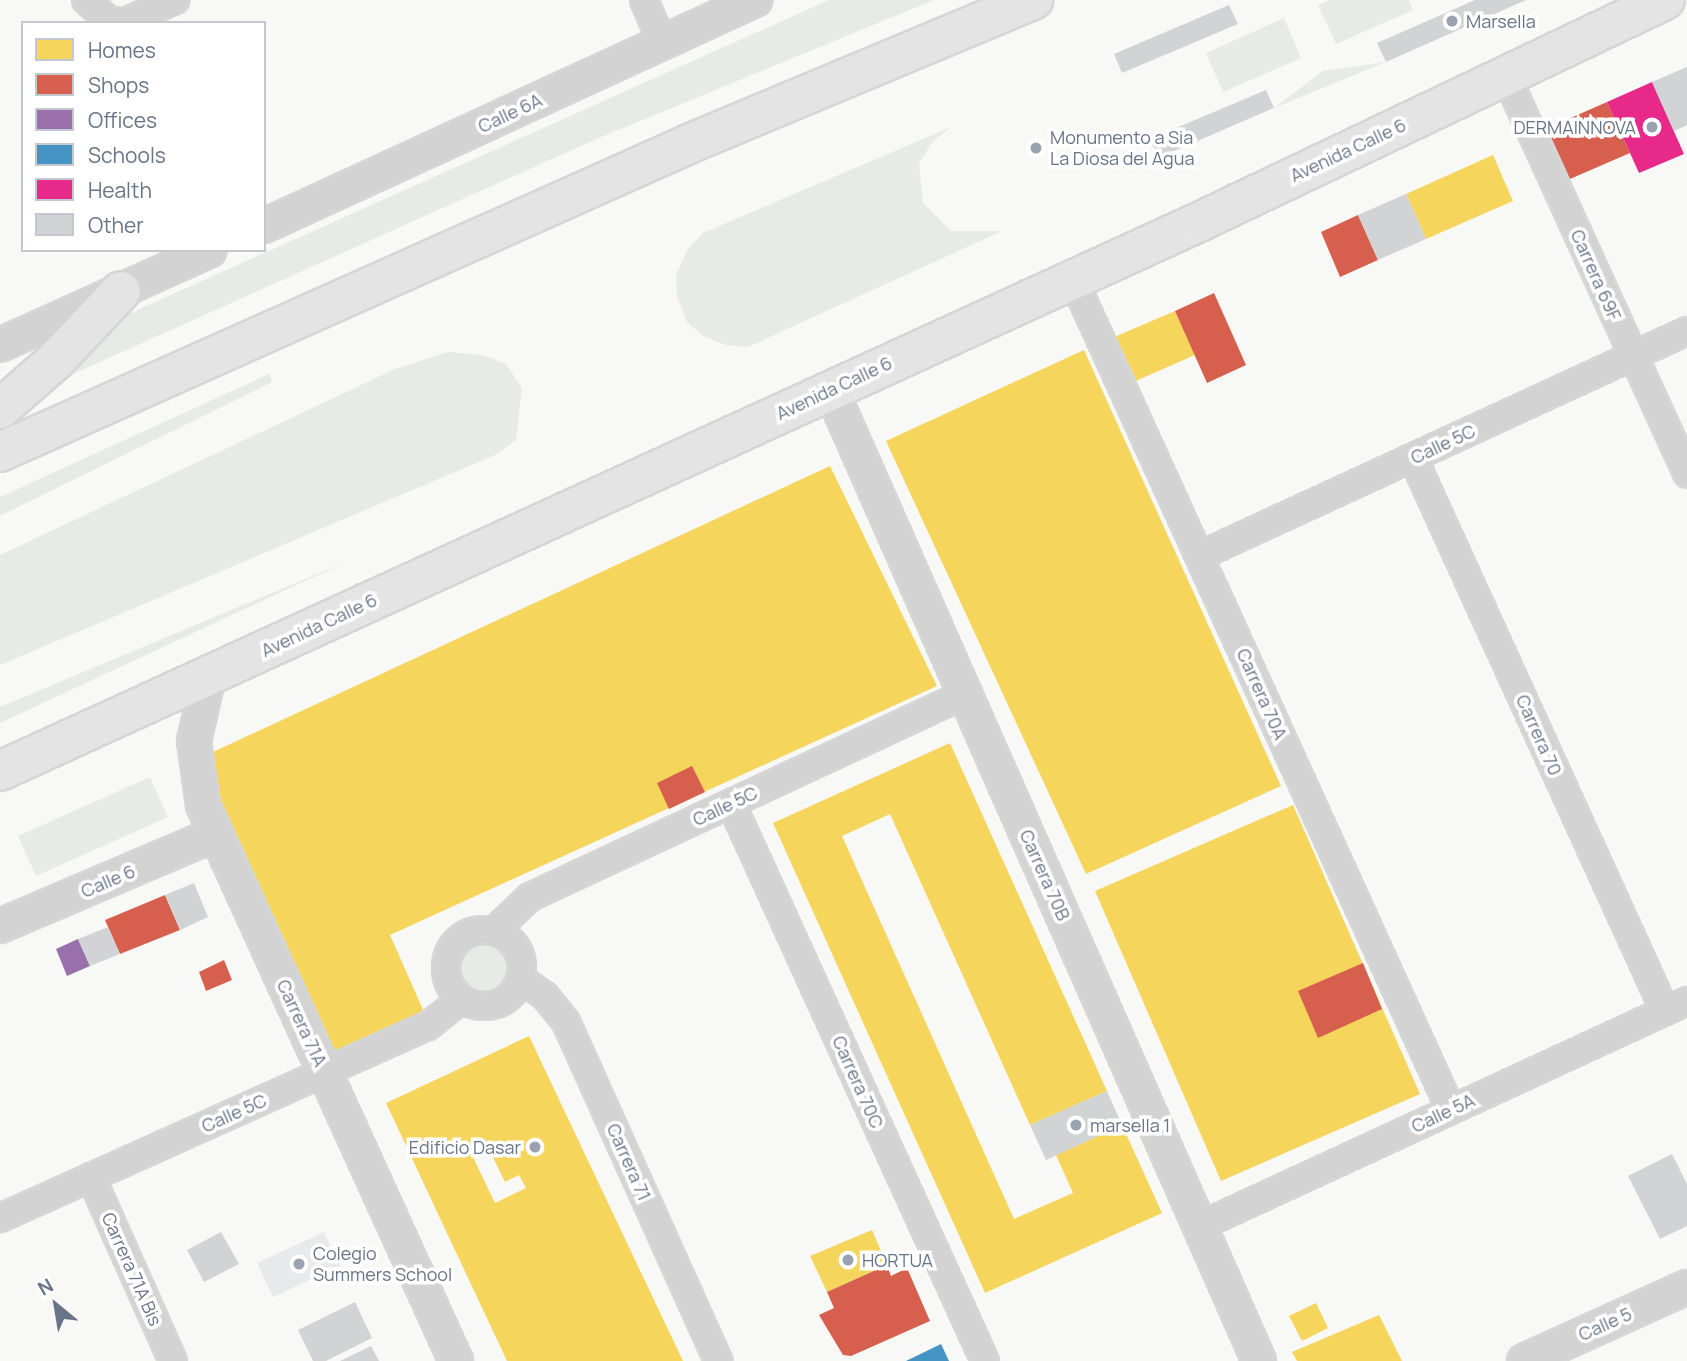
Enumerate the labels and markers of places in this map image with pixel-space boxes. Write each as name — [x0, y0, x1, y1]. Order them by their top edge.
place label: Marsella — [1466, 10, 1536, 32]
marker: Marsella — [1444, 13, 1460, 29]
place label: DERMAINNOVA — [1513, 116, 1636, 138]
marker: DERMAINNOVA — [1642, 117, 1662, 137]
place label: Monumento a Sia La Diosa del Agua — [1050, 127, 1194, 170]
marker: Monumento a Sia La Diosa del Agua — [1028, 140, 1044, 156]
place label: marsella 1 — [1090, 1114, 1170, 1136]
marker: marsella 1 — [1068, 1117, 1084, 1133]
place label: Edificio Dasar — [409, 1136, 521, 1158]
marker: Edificio Dasar — [527, 1139, 543, 1155]
place label: Colegio Summers School — [313, 1243, 452, 1286]
place label: HORTUA — [862, 1249, 933, 1271]
marker: HORTUA — [840, 1252, 856, 1268]
marker: Colegio Summers School — [291, 1256, 307, 1272]

